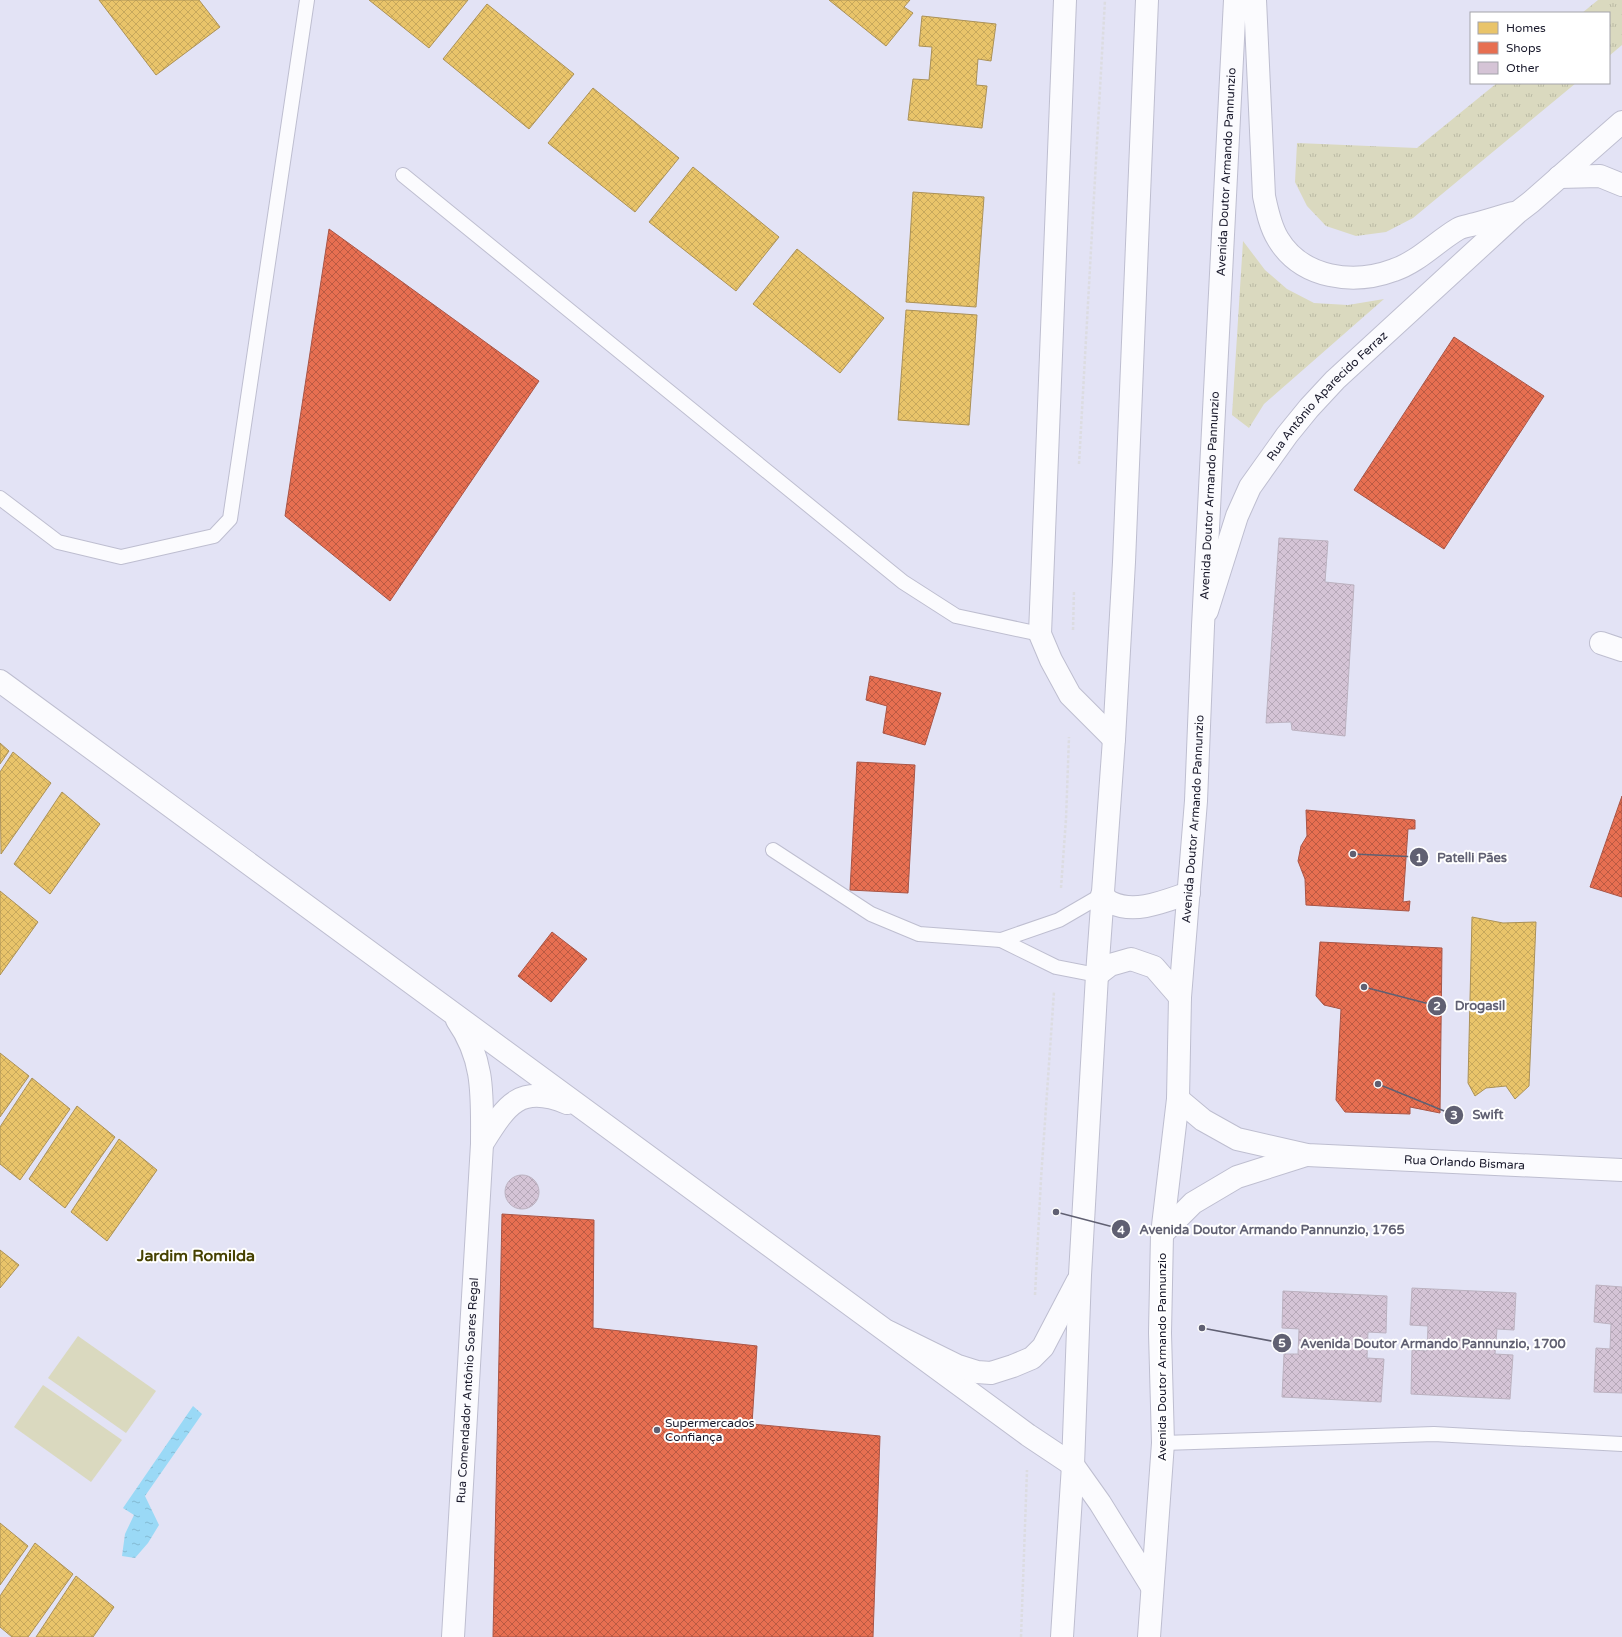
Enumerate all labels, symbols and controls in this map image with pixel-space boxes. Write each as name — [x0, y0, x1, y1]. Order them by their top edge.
legend — [1470, 12, 1610, 84]
text: Homes — [1506, 21, 1546, 35]
text: Shops — [1506, 41, 1541, 55]
text: Other — [1506, 61, 1539, 75]
street label: Avenida Doutor Armando Pannunzio — [1214, 67, 1239, 277]
street label: Rua Antônio Aparecido Ferraz — [1264, 328, 1390, 464]
street label: Avenida Doutor Armando Pannunzio — [1197, 391, 1222, 600]
street label: Avenida Doutor Armando Pannunzio — [1179, 715, 1206, 924]
callout: Patelli Pães — [1409, 845, 1515, 870]
text: Patelli Pães — [1437, 850, 1507, 866]
text: 1 — [1415, 851, 1423, 865]
callout: Drogasil — [1427, 993, 1514, 1018]
text: Drogasil — [1455, 998, 1505, 1014]
text: 2 — [1433, 999, 1441, 1013]
callout: Swift — [1444, 1102, 1511, 1127]
text: Swift — [1473, 1107, 1503, 1123]
text: 3 — [1450, 1108, 1458, 1122]
street label: Rua Orlando Bismara — [1404, 1153, 1525, 1172]
callout: Avenida Doutor Armando Pannunzio, 1765 — [1111, 1217, 1413, 1242]
text: Avenida Doutor Armando Pannunzio, 1765 — [1139, 1222, 1405, 1238]
text: 4 — [1117, 1223, 1125, 1237]
district label: Jardim Romilda — [136, 1246, 255, 1266]
street label: Avenida Doutor Armando Pannunzio — [1155, 1253, 1169, 1461]
street label: Rua Comendador Antônio Soares Regal — [454, 1277, 481, 1504]
callout: Avenida Doutor Armando Pannunzio, 1700 — [1272, 1331, 1574, 1356]
text: 5 — [1278, 1336, 1286, 1350]
text: Avenida Doutor Armando Pannunzio, 1700 — [1300, 1336, 1566, 1352]
place label: Supermercados Confiança — [665, 1416, 755, 1444]
marker: Supermercados Confiança — [652, 1425, 662, 1435]

